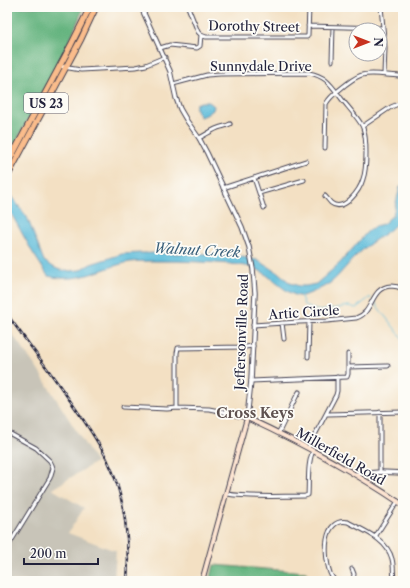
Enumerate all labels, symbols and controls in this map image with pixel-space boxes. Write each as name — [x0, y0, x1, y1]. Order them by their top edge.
street label: Dorothy Street — [208, 17, 300, 35]
north arrow — [348, 22, 388, 62]
text: N — [371, 37, 385, 47]
street label: Sunnydale Drive — [210, 58, 312, 74]
road number: US 23 — [24, 93, 68, 113]
water label: Walnut Creek — [153, 239, 242, 261]
street label: Jeffersonville Road — [231, 274, 251, 392]
street label: Artic Circle — [267, 302, 340, 323]
district label: Cross Keys — [216, 404, 294, 422]
street label: Millerfield Road — [294, 424, 389, 488]
scale bar — [24, 540, 98, 566]
text: 200 m — [30, 546, 67, 561]

